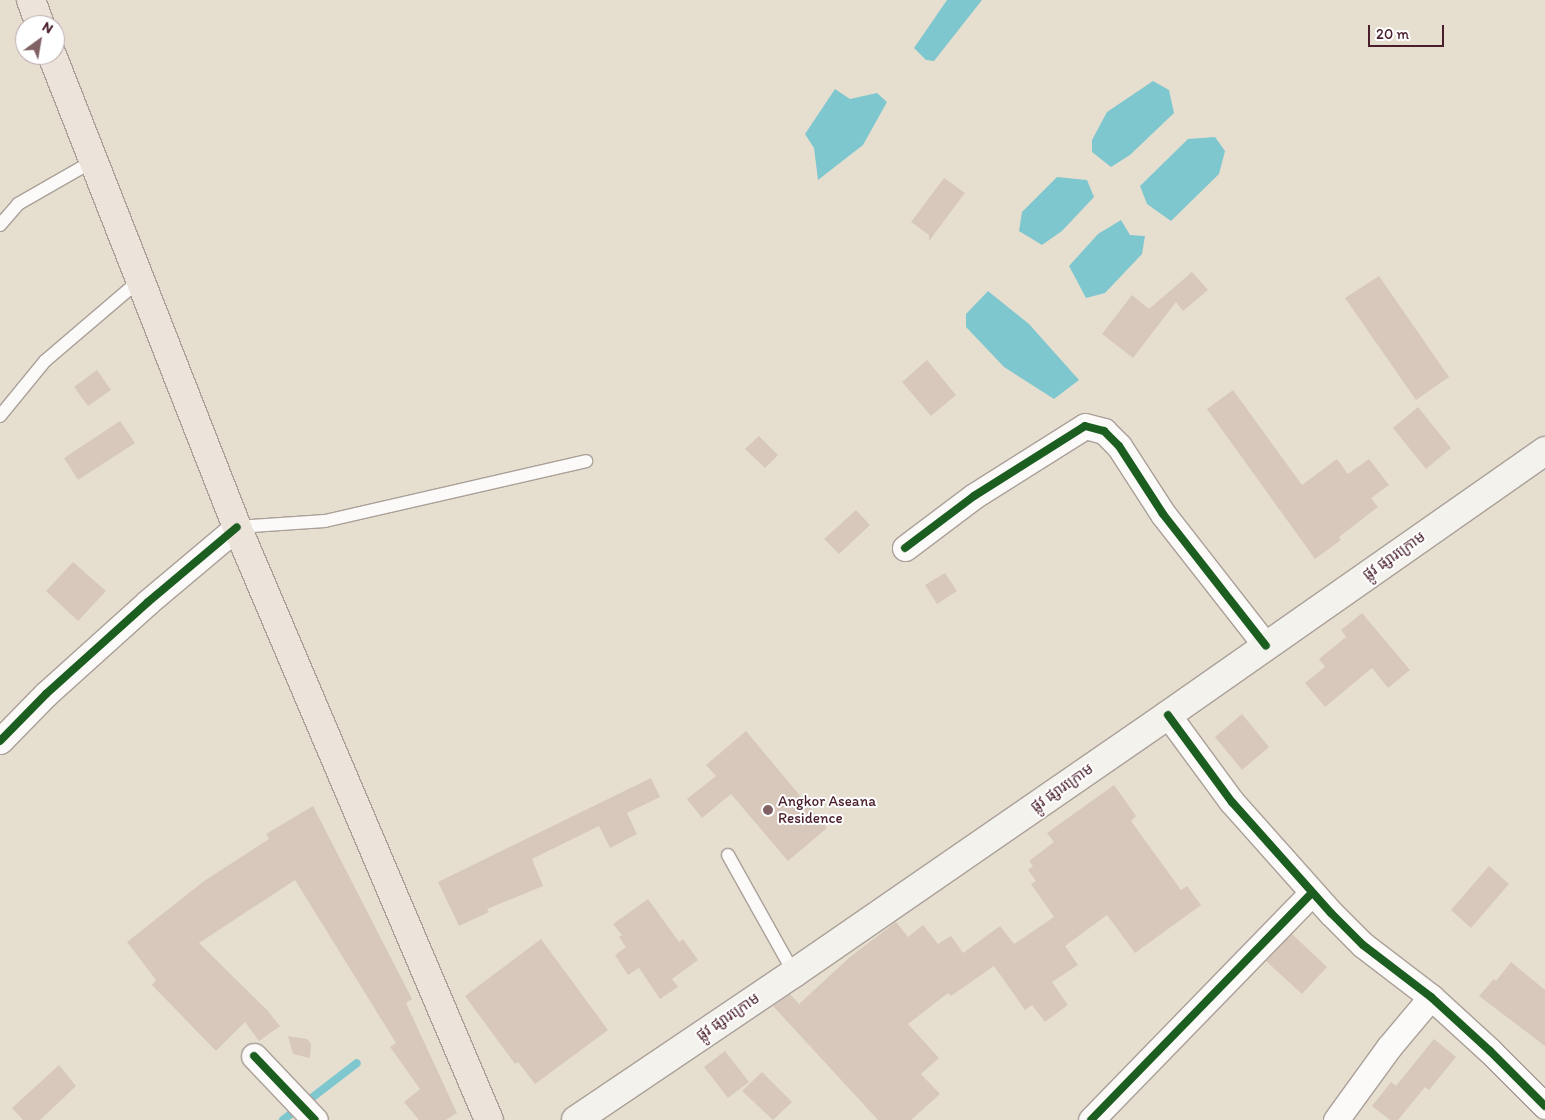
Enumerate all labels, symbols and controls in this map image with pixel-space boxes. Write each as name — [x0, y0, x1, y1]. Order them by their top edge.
north arrow — [15, 15, 65, 65]
scale bar — [1370, 15, 1446, 47]
text: N — [39, 18, 56, 37]
text: 20 m — [1376, 25, 1409, 43]
street label: ផ្លូវ ផ្សារក្រោម — [1359, 528, 1429, 584]
street label: ផ្លូវ ផ្សារក្រោម — [1027, 760, 1097, 816]
place label: Angkor Aseana Residence — [778, 792, 875, 827]
marker: Angkor Aseana Residence — [762, 804, 774, 816]
street label: ផ្លូវ ផ្សារក្រោម — [693, 989, 763, 1045]

